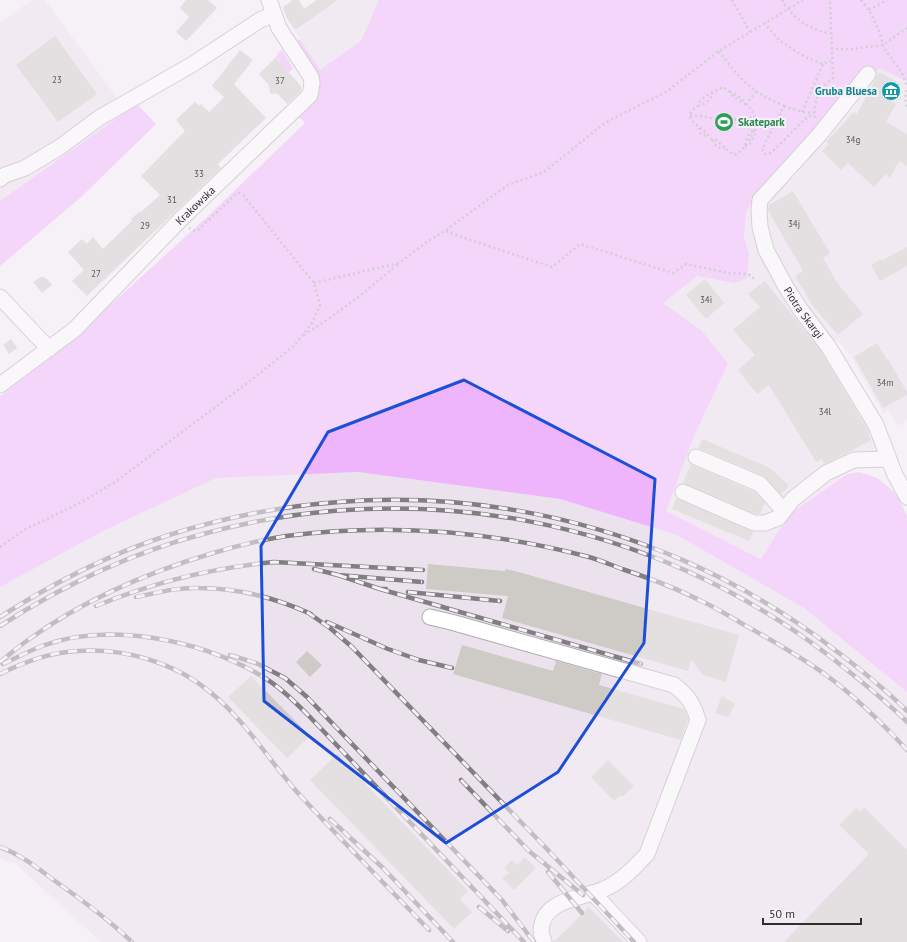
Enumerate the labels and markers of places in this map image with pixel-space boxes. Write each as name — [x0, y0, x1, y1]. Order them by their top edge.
museum icon: Gruba Bluesa — [880, 80, 902, 102]
place label: Gruba Bluesa — [815, 84, 877, 98]
sports icon: Skatepark — [713, 111, 735, 133]
place label: Skatepark — [738, 115, 785, 129]

